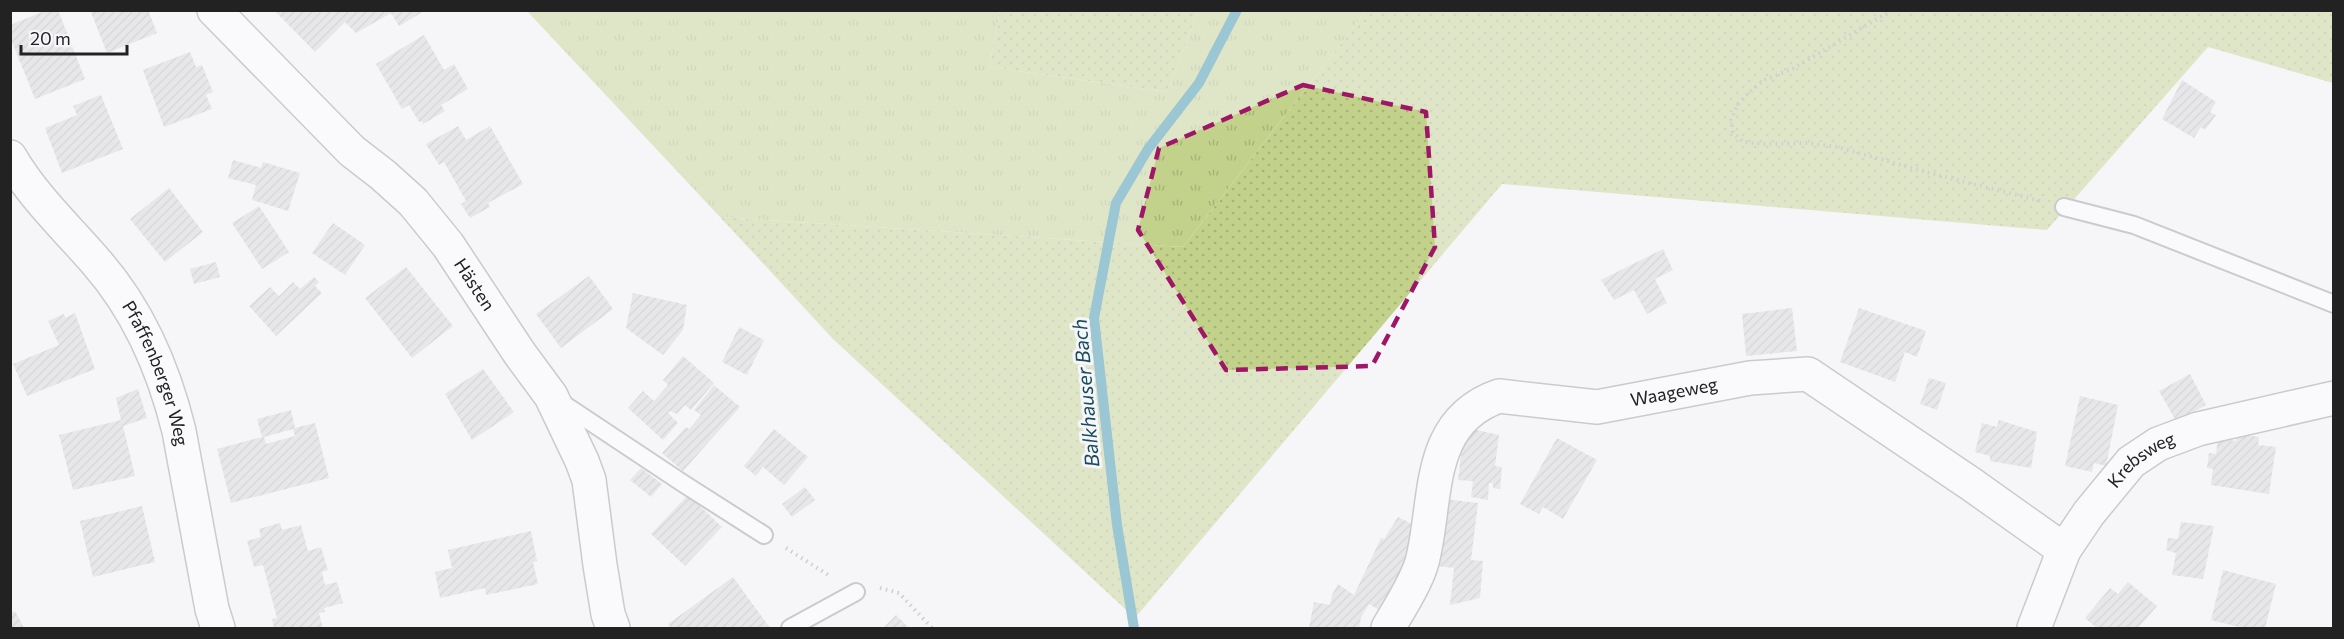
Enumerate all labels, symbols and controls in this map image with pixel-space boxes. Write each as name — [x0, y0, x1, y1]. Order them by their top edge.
scale bar — [21, 18, 128, 56]
text: 20 m — [30, 27, 71, 49]
street label: Hästen — [450, 254, 500, 315]
street label: Pfaffenberger Weg — [118, 296, 194, 448]
water label: Balkhauser Bach — [1067, 318, 1103, 468]
street label: Waageweg — [1628, 372, 1720, 410]
street label: Krebsweg — [2102, 427, 2178, 492]

